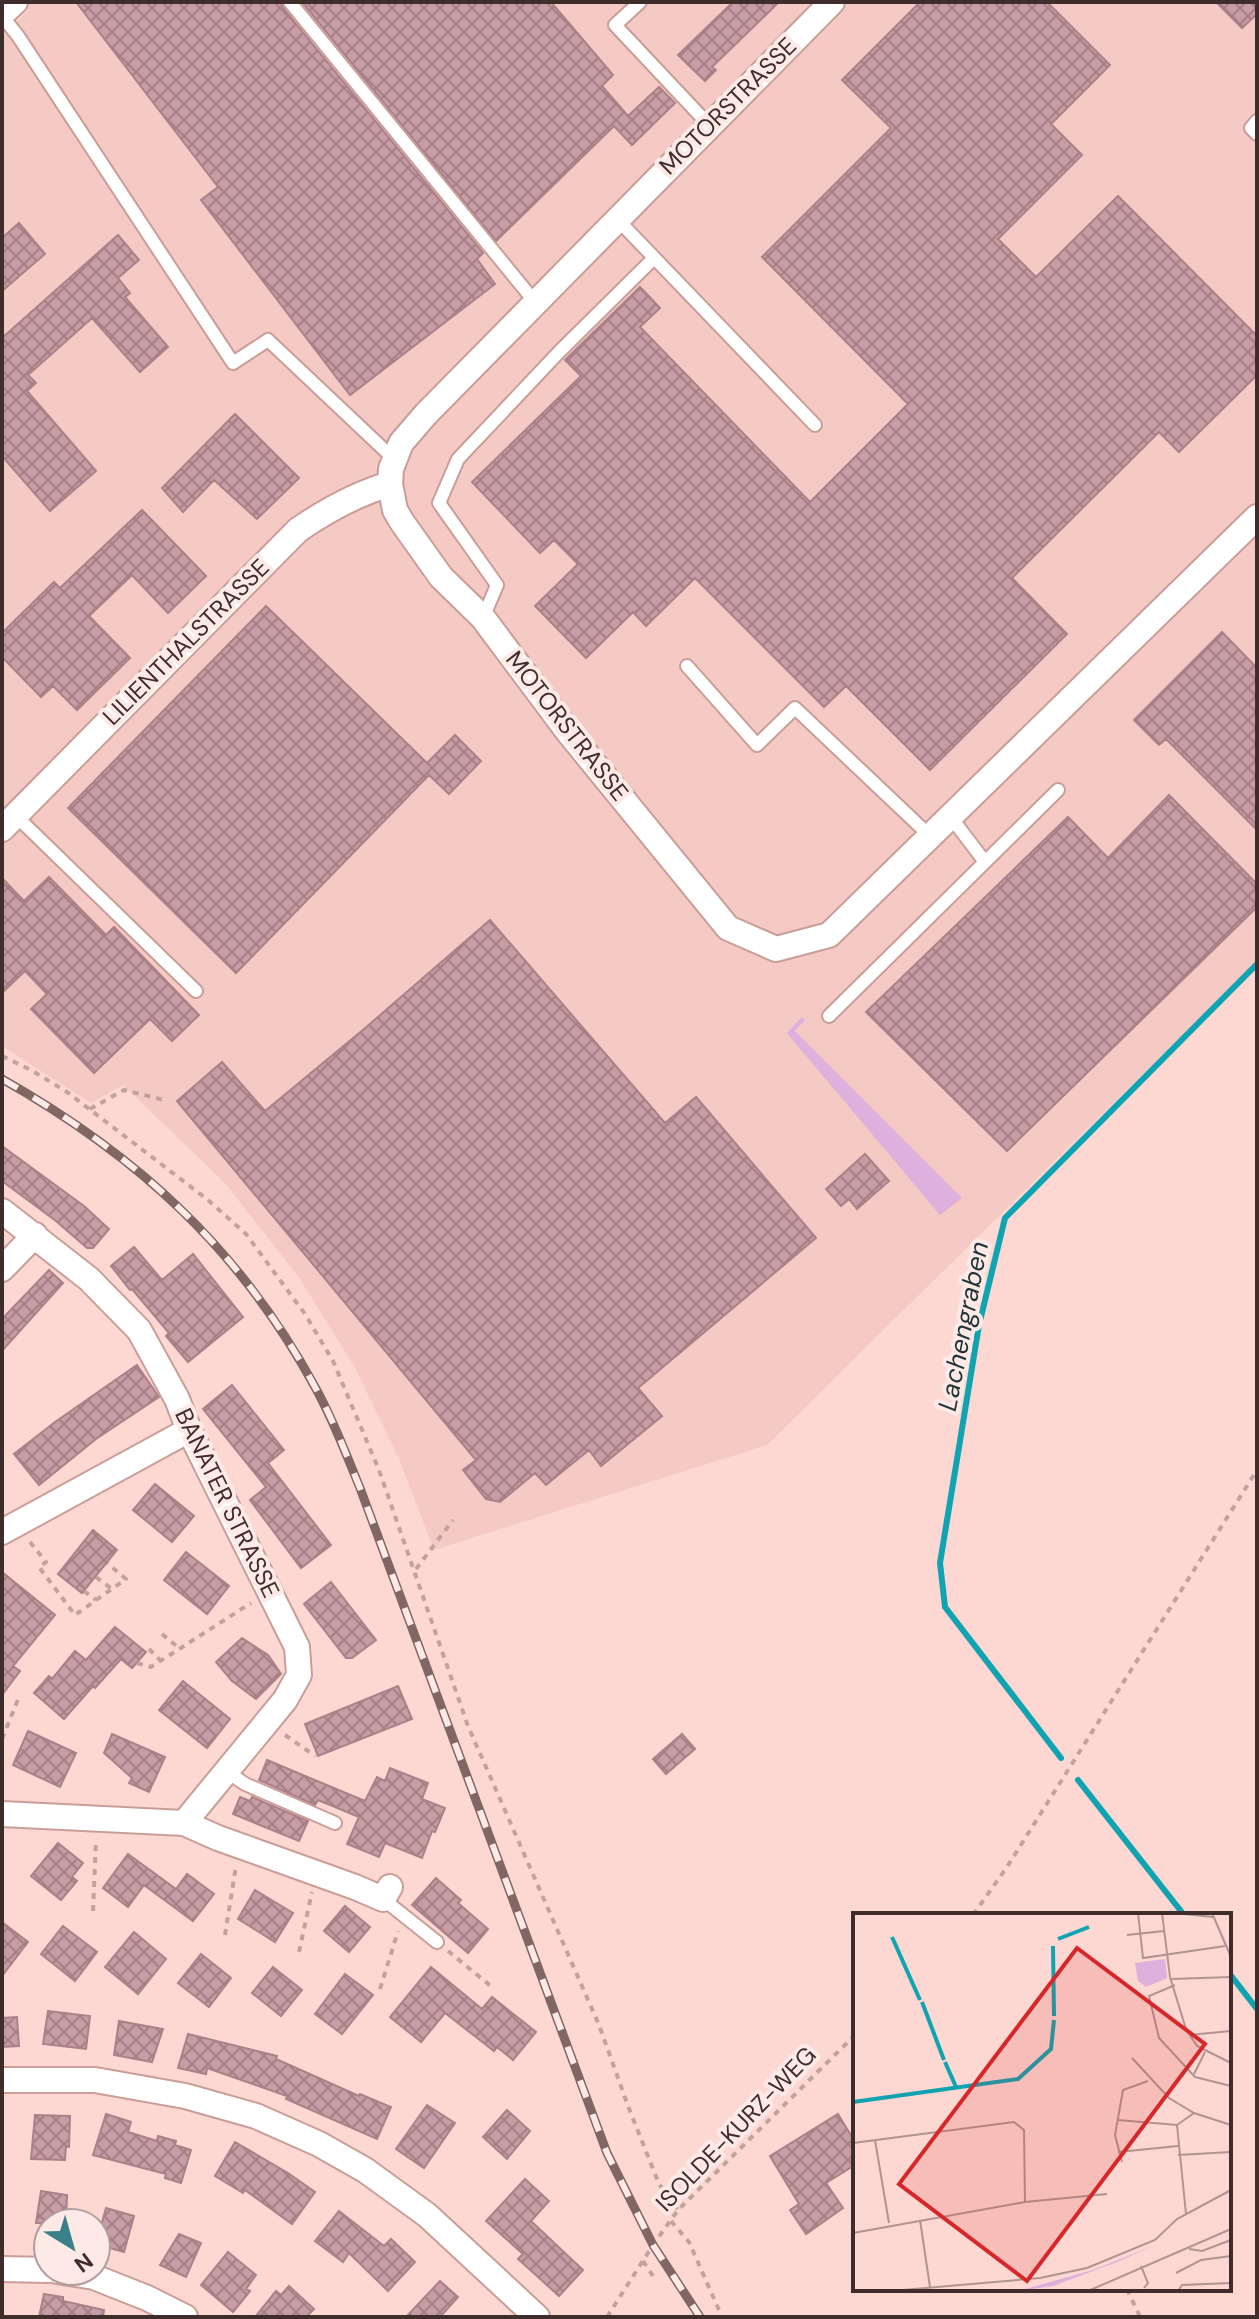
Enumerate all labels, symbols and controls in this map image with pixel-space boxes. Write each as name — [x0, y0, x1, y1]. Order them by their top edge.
street label: MOTORSTRASSE — [652, 30, 803, 181]
street label: LILIENTHALSTRASSE — [96, 552, 275, 731]
street label: MOTORSTRASSE — [499, 644, 636, 807]
water label: Lachengraben — [930, 1238, 996, 1414]
street label: BANATER STRASSE — [168, 1403, 287, 1603]
inset map — [853, 1913, 1231, 2291]
street label: ISOLDE-KURZ-WEG — [649, 2040, 822, 2218]
north arrow — [32, 2207, 112, 2287]
text: N — [69, 2246, 99, 2279]

